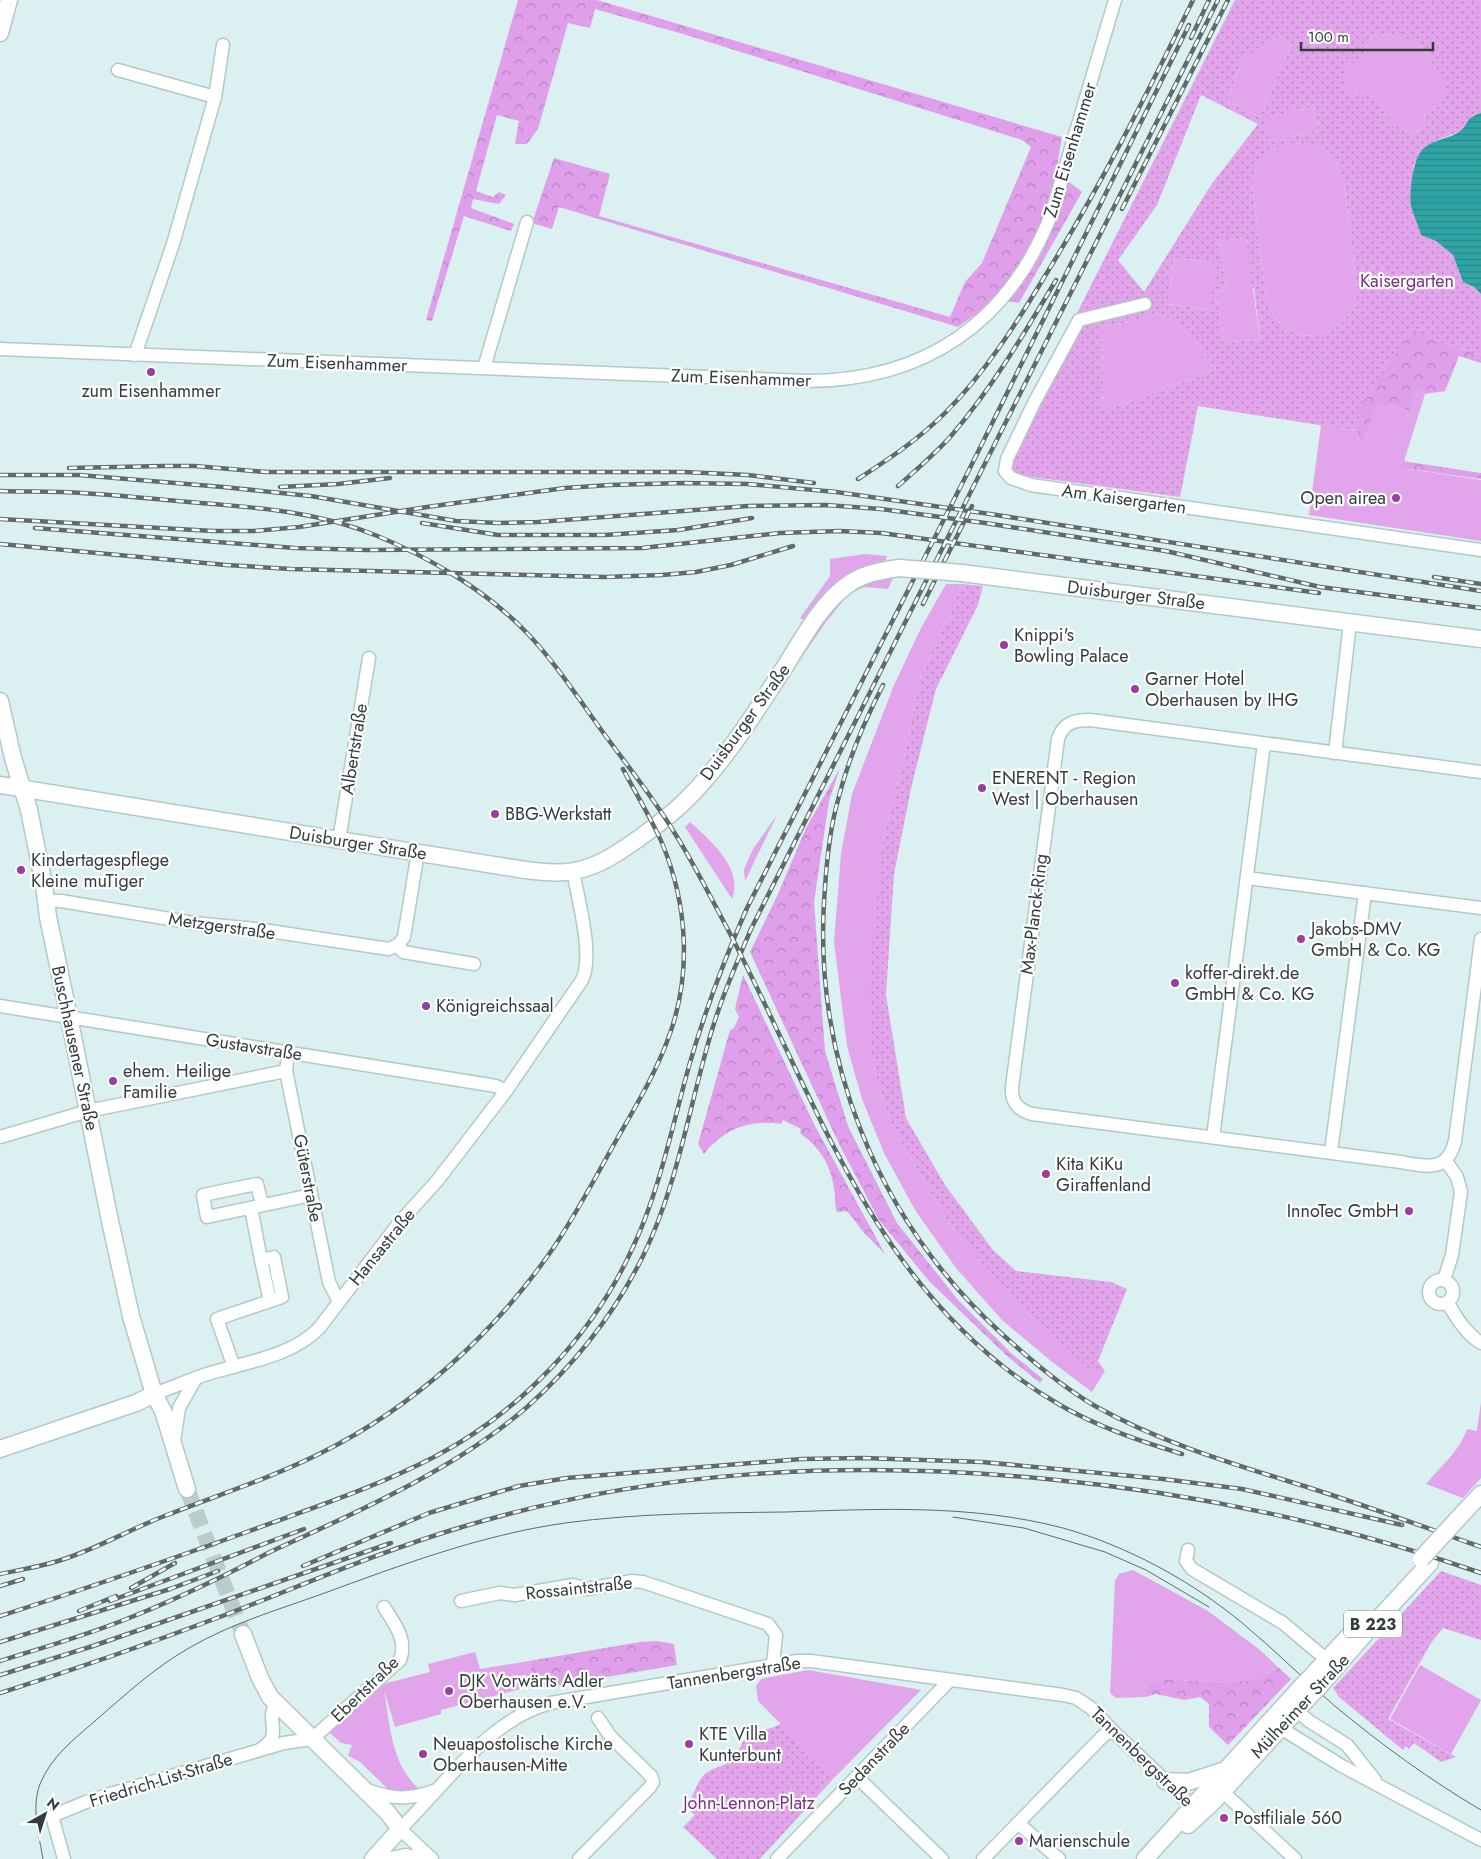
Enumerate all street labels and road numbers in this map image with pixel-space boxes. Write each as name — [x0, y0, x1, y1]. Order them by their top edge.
street label: Zum Eisenhammer — [1037, 78, 1103, 221]
street label: Zum Eisenhammer — [266, 348, 408, 378]
street label: Zum Eisenhammer — [670, 363, 812, 393]
street label: Am Kaisergarten — [1060, 477, 1188, 521]
street label: Duisburger Straße — [1066, 574, 1206, 616]
street label: Duisburger Straße — [694, 658, 796, 786]
street label: Albertstraße — [334, 702, 374, 796]
street label: Duisburger Straße — [287, 819, 429, 867]
street label: Max-Planck-Ring — [1014, 852, 1054, 976]
street label: Metzgerstraße — [167, 906, 277, 946]
street label: Buschhausener Straße — [45, 963, 105, 1133]
street label: Gustavstraße — [204, 1027, 304, 1067]
street label: Güterstraße — [287, 1132, 329, 1224]
street label: Hansastraße — [343, 1203, 421, 1291]
street label: Rossaintstraße — [524, 1569, 634, 1607]
road number: B 223 — [1344, 1610, 1402, 1638]
street label: Mülheimer Straße — [1244, 1648, 1356, 1764]
street label: Ebertstraße — [325, 1650, 405, 1728]
street label: Tannenbergstraße — [666, 1650, 802, 1696]
street label: Tannenbergstraße — [1085, 1701, 1199, 1813]
street label: Sedanstraße — [832, 1716, 916, 1802]
street label: Friedrich-List-Straße — [86, 1746, 236, 1814]

